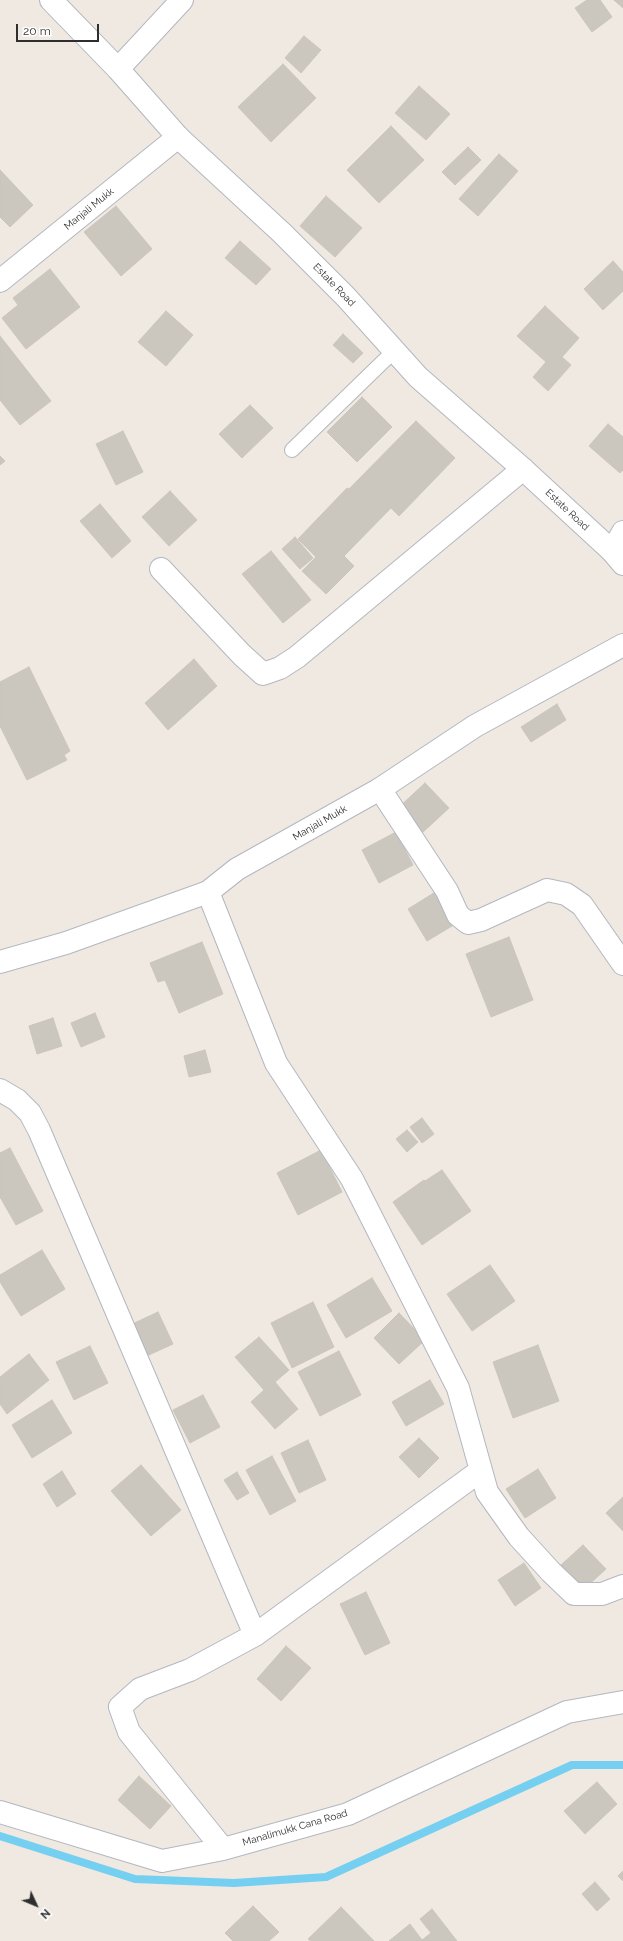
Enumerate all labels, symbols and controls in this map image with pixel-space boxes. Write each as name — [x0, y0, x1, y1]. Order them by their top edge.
scale bar — [18, 16, 101, 42]
text: 20 m — [23, 24, 51, 38]
street label: Manjali Mukk — [62, 185, 116, 233]
street label: Estate Road — [310, 261, 358, 309]
street label: Estate Road — [543, 487, 591, 533]
street label: Manjali Mukk — [291, 803, 349, 843]
street label: Manalimukk Cana Road — [241, 1807, 349, 1849]
north arrow — [16, 1885, 56, 1925]
text: N — [37, 1906, 53, 1921]

